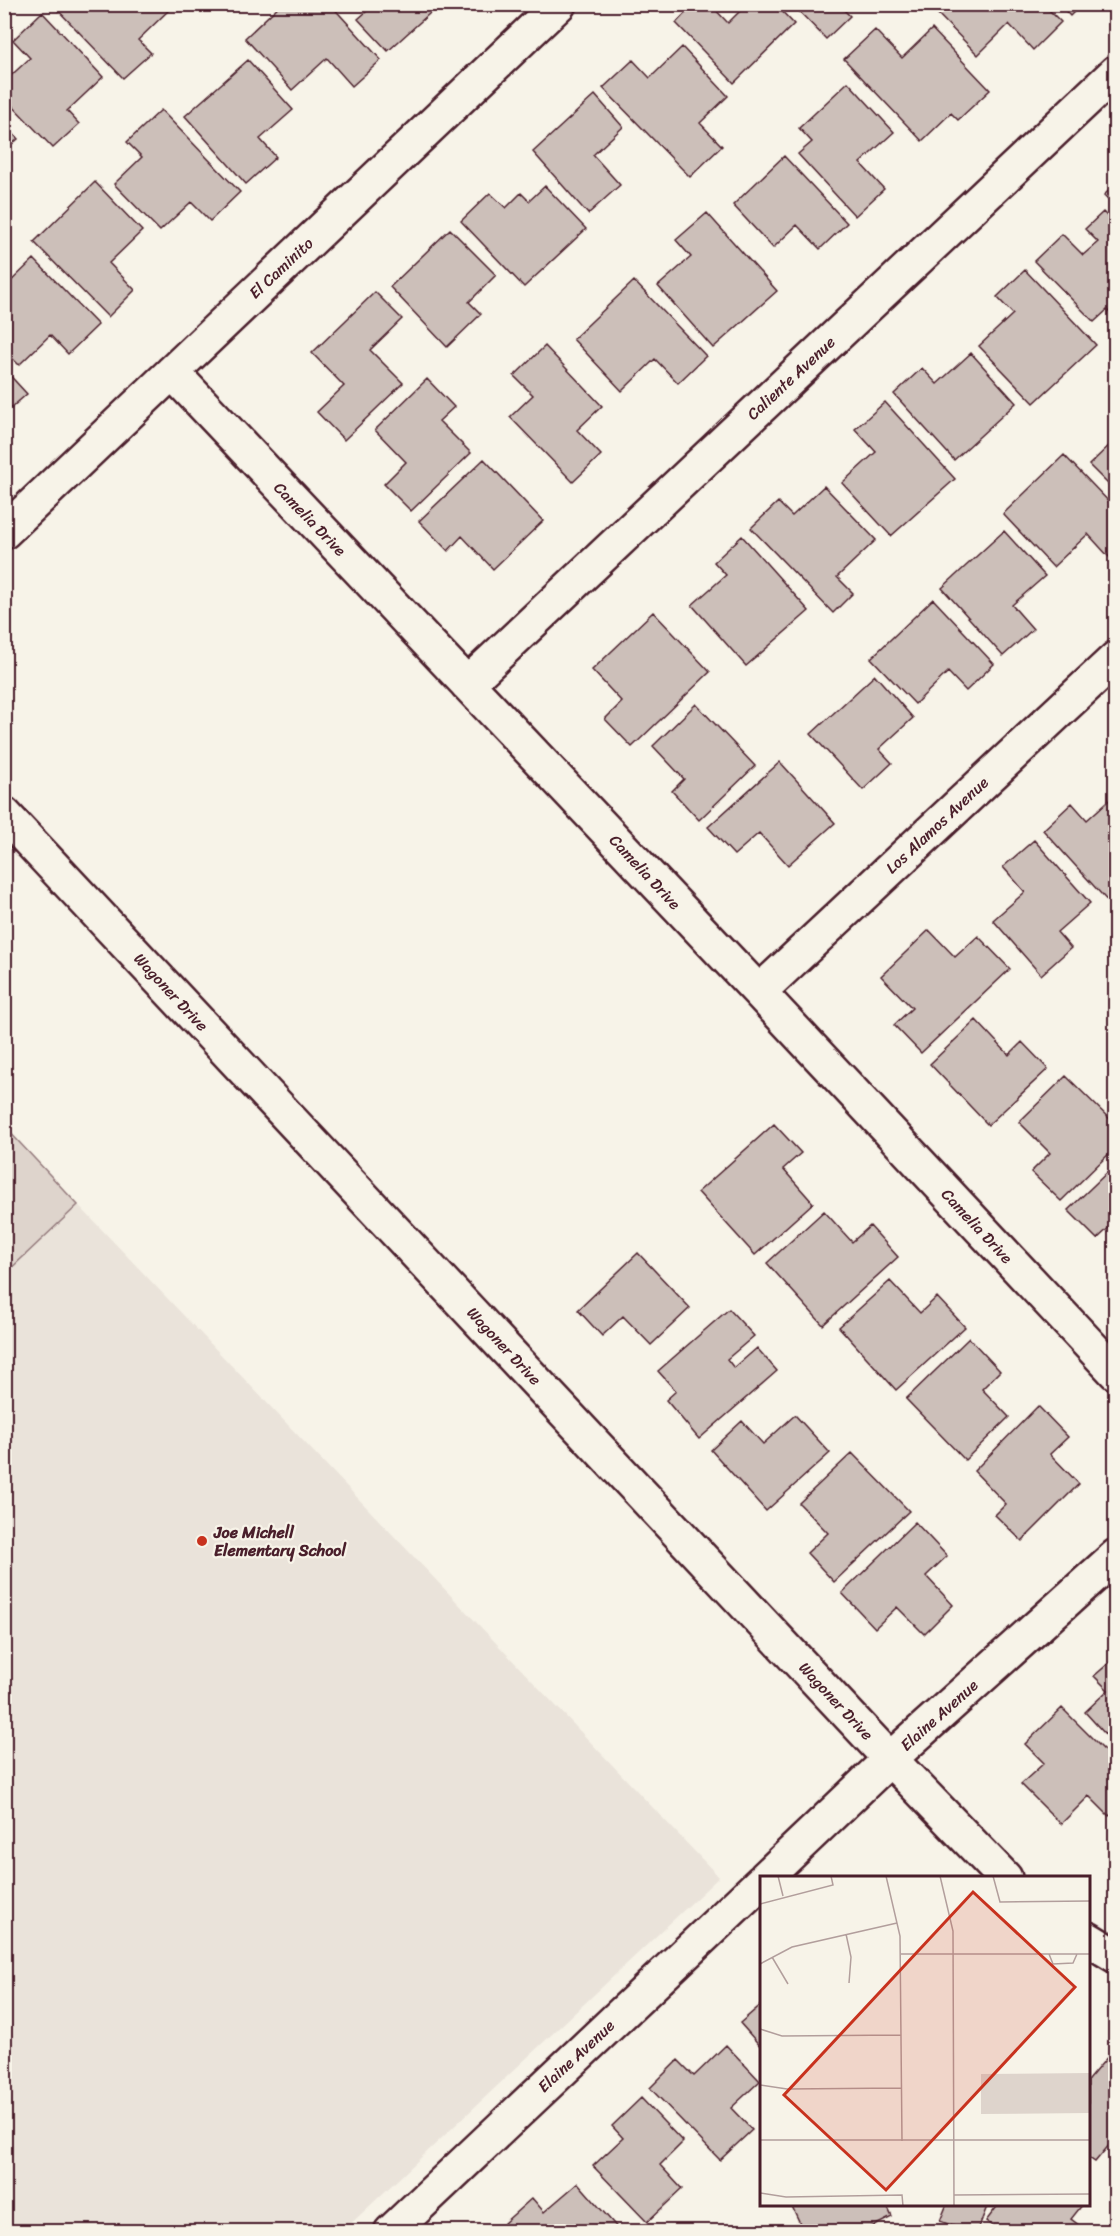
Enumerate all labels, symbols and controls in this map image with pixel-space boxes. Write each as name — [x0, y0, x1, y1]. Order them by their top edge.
street label: El Caminito — [242, 230, 320, 306]
street label: Caliente Avenue — [740, 329, 842, 427]
street label: Camelia Drive — [266, 475, 354, 564]
street label: Los Alamos Avenue — [878, 769, 996, 881]
street label: Camelia Drive — [602, 827, 688, 917]
street label: Wagoner Drive — [126, 946, 216, 1038]
street label: Camelia Drive — [934, 1181, 1020, 1271]
street label: Wagoner Drive — [459, 1300, 549, 1392]
place label: Joe Michell Elementary School — [213, 1518, 347, 1565]
marker: Joe Michell Elementary School — [195, 1534, 209, 1548]
street label: Wagoner Drive — [791, 1655, 881, 1747]
street label: Elaine Avenue — [893, 1671, 985, 1758]
inset map — [760, 1876, 1090, 2206]
street label: Elaine Avenue — [530, 2012, 622, 2100]

